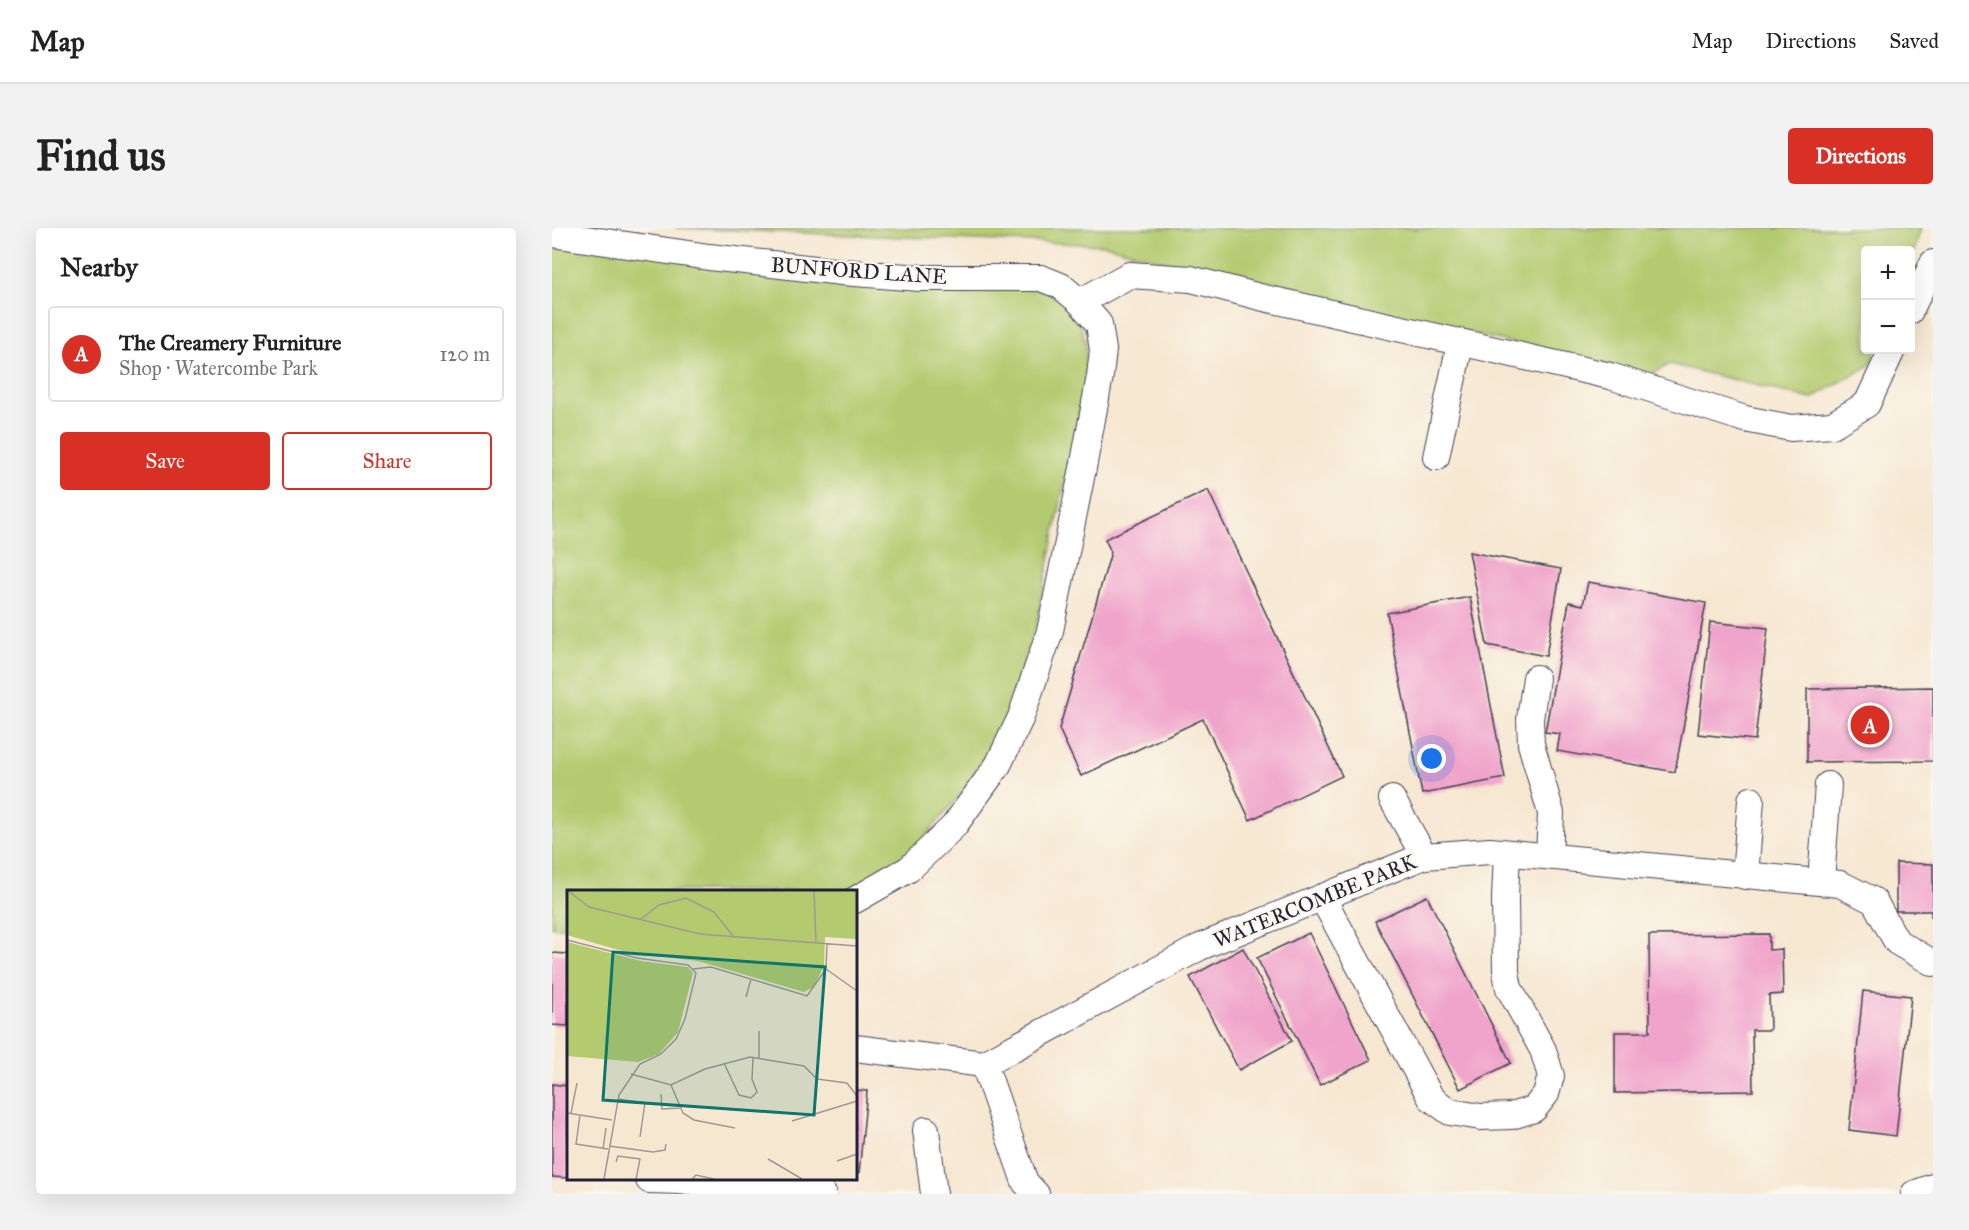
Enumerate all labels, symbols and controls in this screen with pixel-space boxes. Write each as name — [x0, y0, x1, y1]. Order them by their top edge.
text: Map — [30, 24, 85, 59]
text: Map — [1692, 28, 1733, 54]
text: Directions — [1766, 28, 1856, 54]
text: Saved — [1889, 28, 1939, 54]
button: Directions — [1788, 128, 1933, 184]
text: Find us — [36, 130, 166, 182]
map controls — [1861, 246, 1915, 354]
button: + — [1861, 246, 1915, 300]
text: Nearby — [60, 251, 138, 283]
street label: BUNFORD LANE — [770, 252, 948, 290]
button: − — [1861, 300, 1915, 354]
text: The Creamery Furniture — [119, 329, 341, 356]
text: A — [75, 342, 88, 366]
text: 120 m — [439, 342, 490, 366]
text: Shop · Watercombe Park — [119, 356, 318, 380]
button: Save — [60, 432, 270, 490]
button: Share — [282, 432, 492, 490]
pin: A — [1850, 702, 1890, 748]
your location — [1417, 744, 1446, 773]
street label: WATERCOMBE PARK — [1210, 848, 1421, 954]
inset map — [567, 890, 856, 1179]

